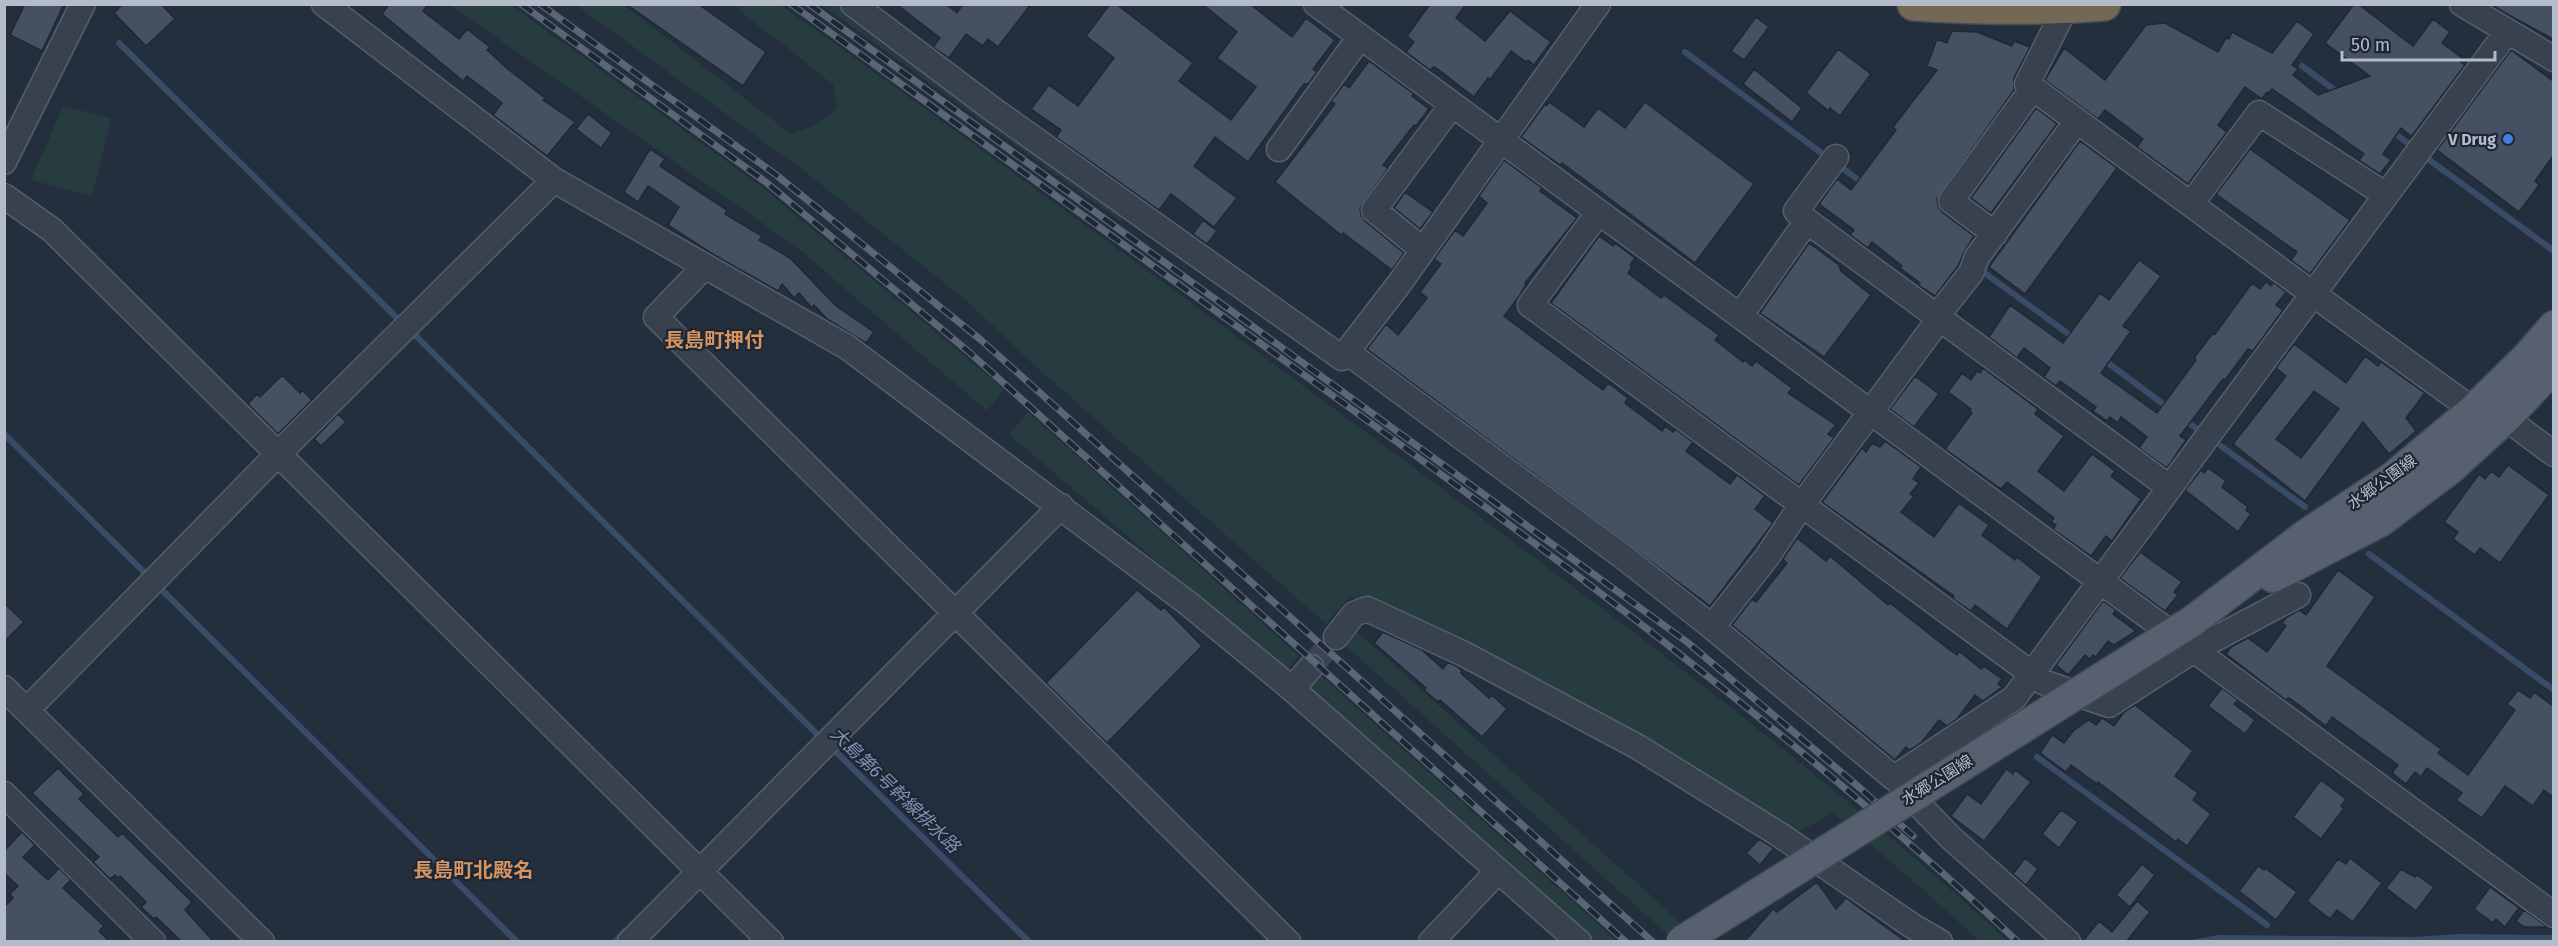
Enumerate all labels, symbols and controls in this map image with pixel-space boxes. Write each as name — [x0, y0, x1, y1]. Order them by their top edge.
scale bar — [2342, 24, 2495, 62]
text: 50 m — [2351, 34, 2390, 56]
place label: V Drug — [2447, 130, 2496, 149]
marker: V Drug — [2501, 132, 2515, 146]
district label: 長島町押付 — [664, 328, 764, 352]
street label: 水郷公園線 — [2344, 451, 2420, 513]
water label: 大島第6号幹線排水路 — [826, 723, 966, 859]
street label: 水郷公園線 — [1898, 751, 1976, 809]
district label: 長島町北殿名 — [413, 858, 533, 882]

